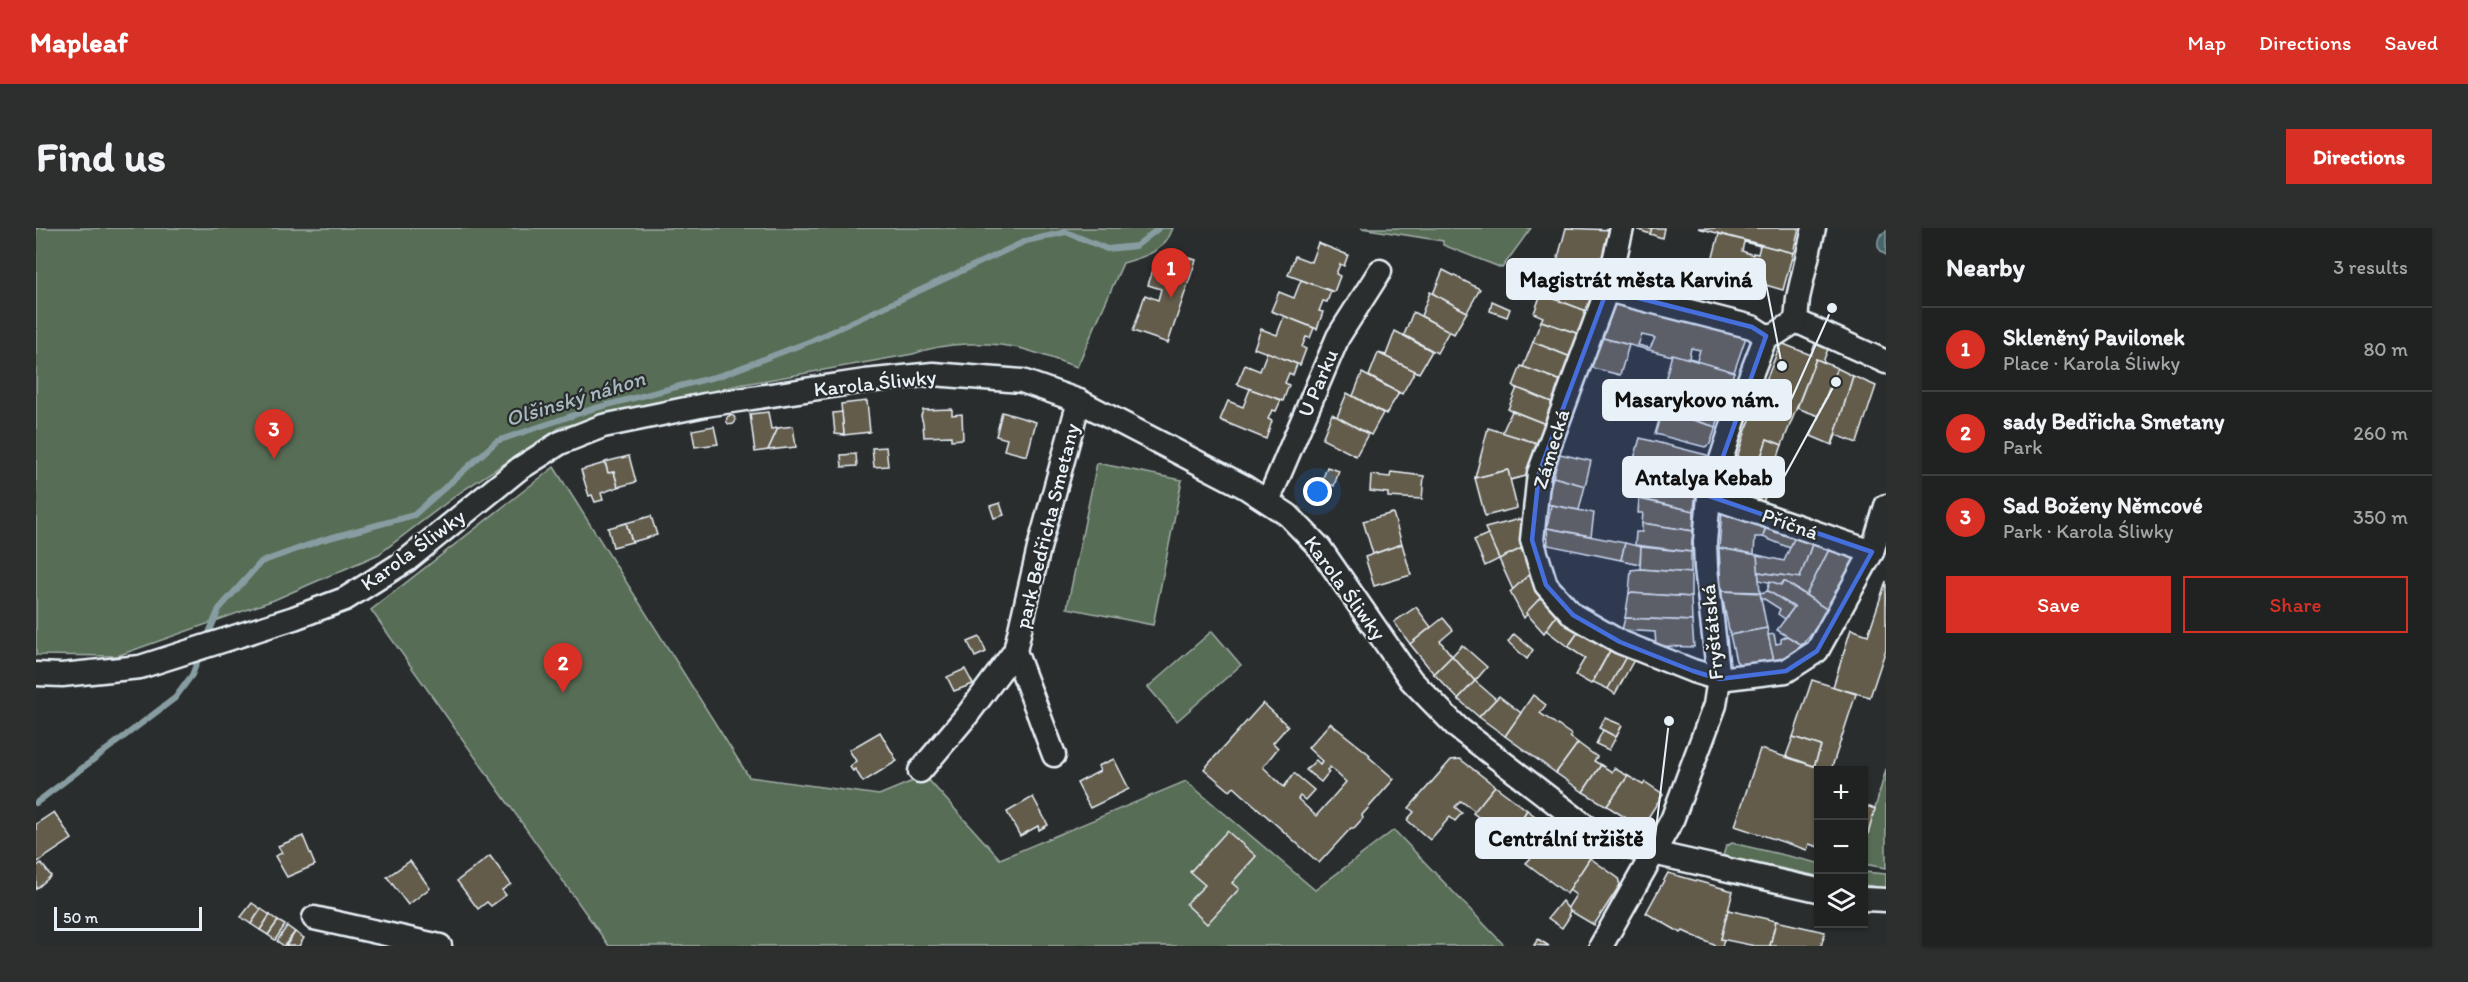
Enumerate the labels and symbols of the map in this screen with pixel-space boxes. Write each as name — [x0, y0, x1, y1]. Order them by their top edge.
pin: 1 — [1152, 248, 1190, 298]
callout: Magistrát města Karviná — [1507, 259, 1765, 299]
text: Magistrát města Karviná — [1519, 266, 1753, 293]
street label: U Parku — [1292, 345, 1343, 421]
water label: Olšinský náhon — [502, 364, 649, 433]
street label: Karola Śliwky — [812, 364, 937, 401]
callout: Masarykovo nám. — [1603, 380, 1791, 420]
text: Masarykovo nám. — [1615, 386, 1779, 413]
street label: Zámecká — [1527, 406, 1574, 492]
pin: 3 — [254, 410, 294, 459]
street label: park Bedřicha Smetany — [1009, 420, 1084, 631]
callout: Antalya Kebab — [1623, 457, 1784, 497]
text: Antalya Kebab — [1634, 464, 1773, 491]
your location — [1303, 477, 1332, 506]
street label: Příčná — [1759, 502, 1822, 545]
street label: Karola Śliwky — [356, 503, 470, 596]
street label: Karola Śliwky — [1299, 531, 1392, 645]
street label: Fryštátská — [1695, 583, 1728, 681]
pin: 2 — [544, 644, 582, 693]
callout: Centrální tržiště — [1476, 818, 1655, 858]
text: Centrální tržiště — [1488, 825, 1644, 852]
scale bar — [54, 904, 202, 932]

